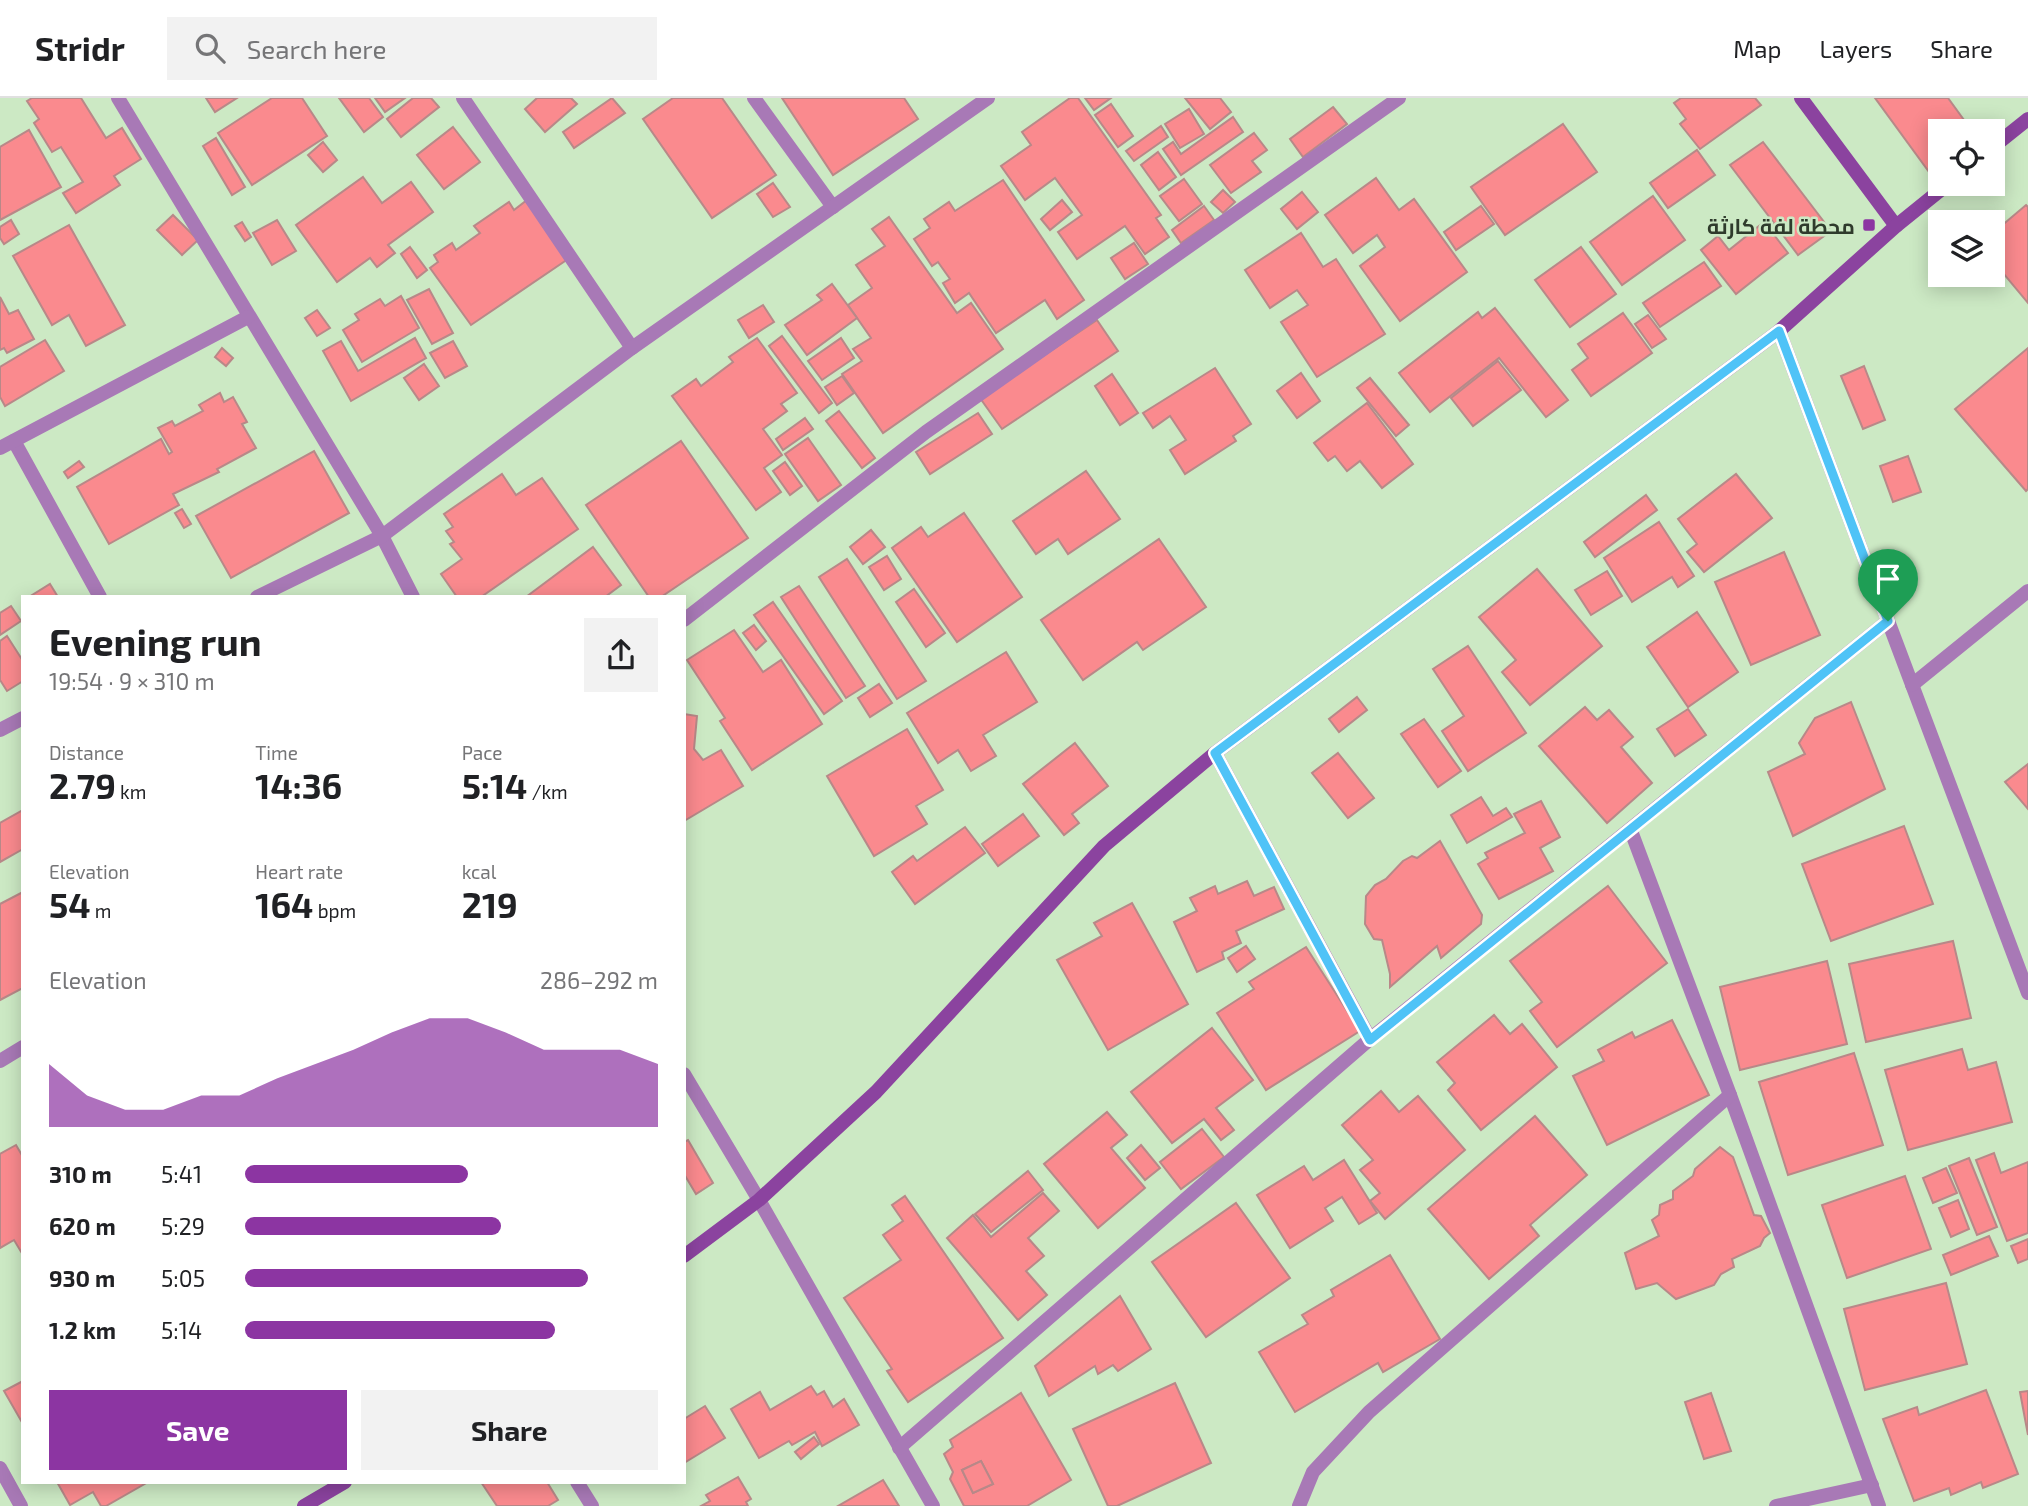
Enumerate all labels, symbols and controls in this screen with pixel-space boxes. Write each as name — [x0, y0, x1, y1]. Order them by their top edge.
search box — [167, 17, 657, 80]
text: Stridr — [35, 28, 125, 68]
icon: search — [191, 29, 229, 67]
text: Search here — [247, 33, 386, 64]
text: Map — [1733, 34, 1781, 63]
text: Layers — [1819, 34, 1892, 63]
text: Share — [1930, 34, 1993, 63]
map controls — [1928, 119, 2005, 287]
button: locate — [1928, 119, 2005, 196]
button: layers — [1928, 210, 2005, 287]
place label: محطة لفة كارثة — [1707, 213, 1855, 239]
marker: محطة لفة كارثة — [1861, 217, 1877, 233]
pin — [1858, 549, 1918, 621]
icon: arrive — [1869, 560, 1907, 598]
text: Evening run — [49, 618, 262, 664]
button: share — [584, 618, 658, 692]
text: 19:54 · 9 × 310 m — [49, 667, 215, 695]
text: Distance — [49, 741, 124, 764]
text: Time — [255, 741, 298, 764]
text: Pace — [462, 741, 503, 764]
text: 2.79 — [49, 764, 116, 806]
text: 14:36 — [255, 764, 342, 806]
text: 5:14 — [462, 764, 527, 806]
text: km — [116, 780, 146, 803]
text: /km — [527, 780, 568, 803]
text: Elevation — [49, 860, 130, 883]
text: Heart rate — [255, 860, 343, 883]
text: kcal — [462, 860, 496, 883]
text: 54 — [49, 883, 91, 925]
text: 164 — [255, 883, 313, 925]
text: 219 — [462, 883, 518, 925]
text: m — [91, 899, 112, 922]
text: bpm — [313, 899, 356, 922]
text: Elevation — [49, 966, 147, 994]
text: 286–292 m — [540, 966, 658, 994]
text: 310 m — [49, 1160, 112, 1188]
text: 5:41 — [161, 1160, 202, 1188]
text: 620 m — [49, 1212, 116, 1240]
text: 5:29 — [161, 1212, 205, 1240]
text: 930 m — [49, 1264, 115, 1292]
text: 5:05 — [161, 1264, 205, 1292]
text: 1.2 km — [49, 1316, 116, 1344]
text: 5:14 — [161, 1316, 202, 1344]
button: Save — [49, 1390, 347, 1470]
button: Share — [361, 1390, 658, 1470]

